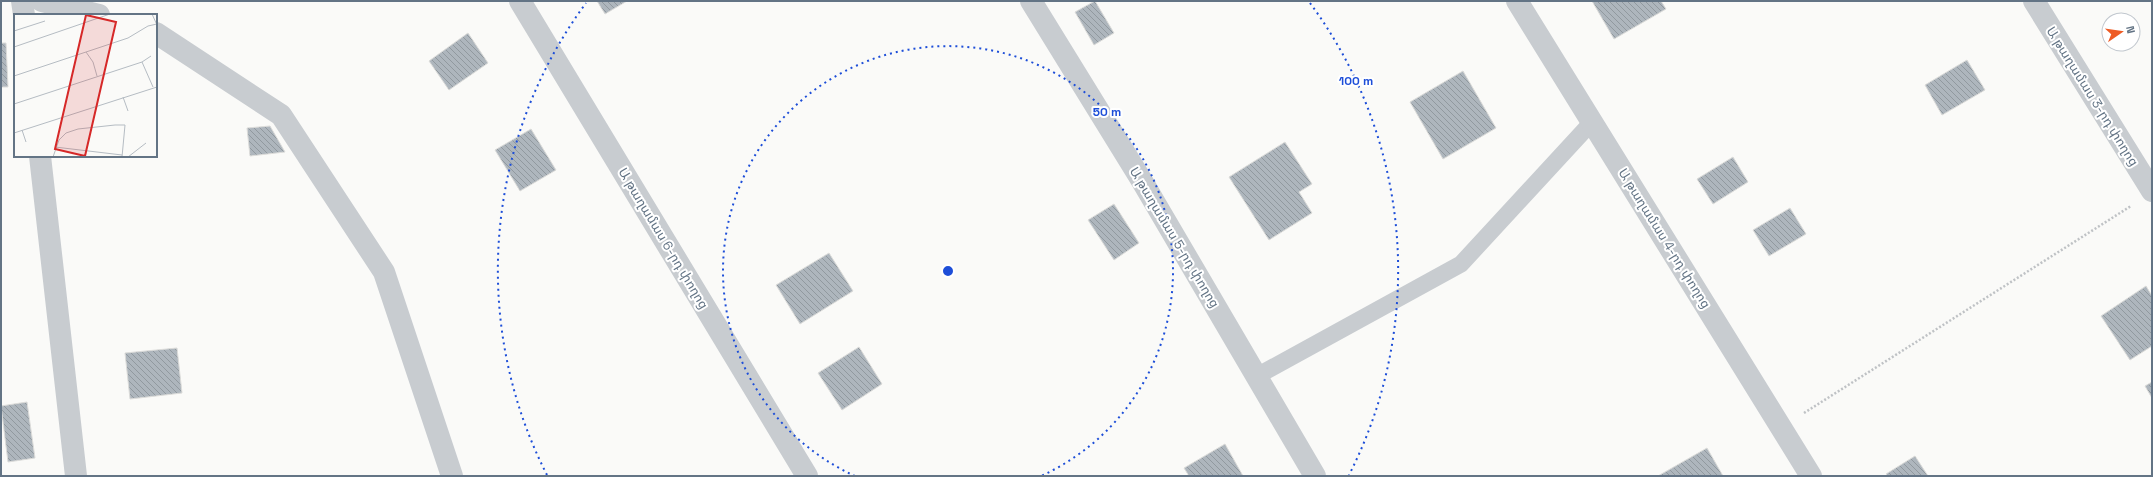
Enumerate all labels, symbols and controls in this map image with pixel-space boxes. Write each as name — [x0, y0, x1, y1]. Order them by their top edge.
north arrow — [2101, 12, 2141, 52]
inset map — [14, 14, 157, 157]
street label: Ա թաղամաս 3-րդ փողոց — [2043, 23, 2143, 169]
text: N — [2123, 25, 2138, 35]
text: 100 m — [1339, 73, 1373, 89]
text: 50 m — [1093, 104, 1121, 120]
street label: Ա թաղամաս 5-րդ փողոց — [1126, 164, 1223, 311]
street label: Ա թաղամաս 6-րդ փողոց — [615, 165, 712, 312]
street label: Ա թաղամաս 4-րդ փողոց — [1615, 165, 1715, 311]
centre of rings — [941, 264, 955, 278]

